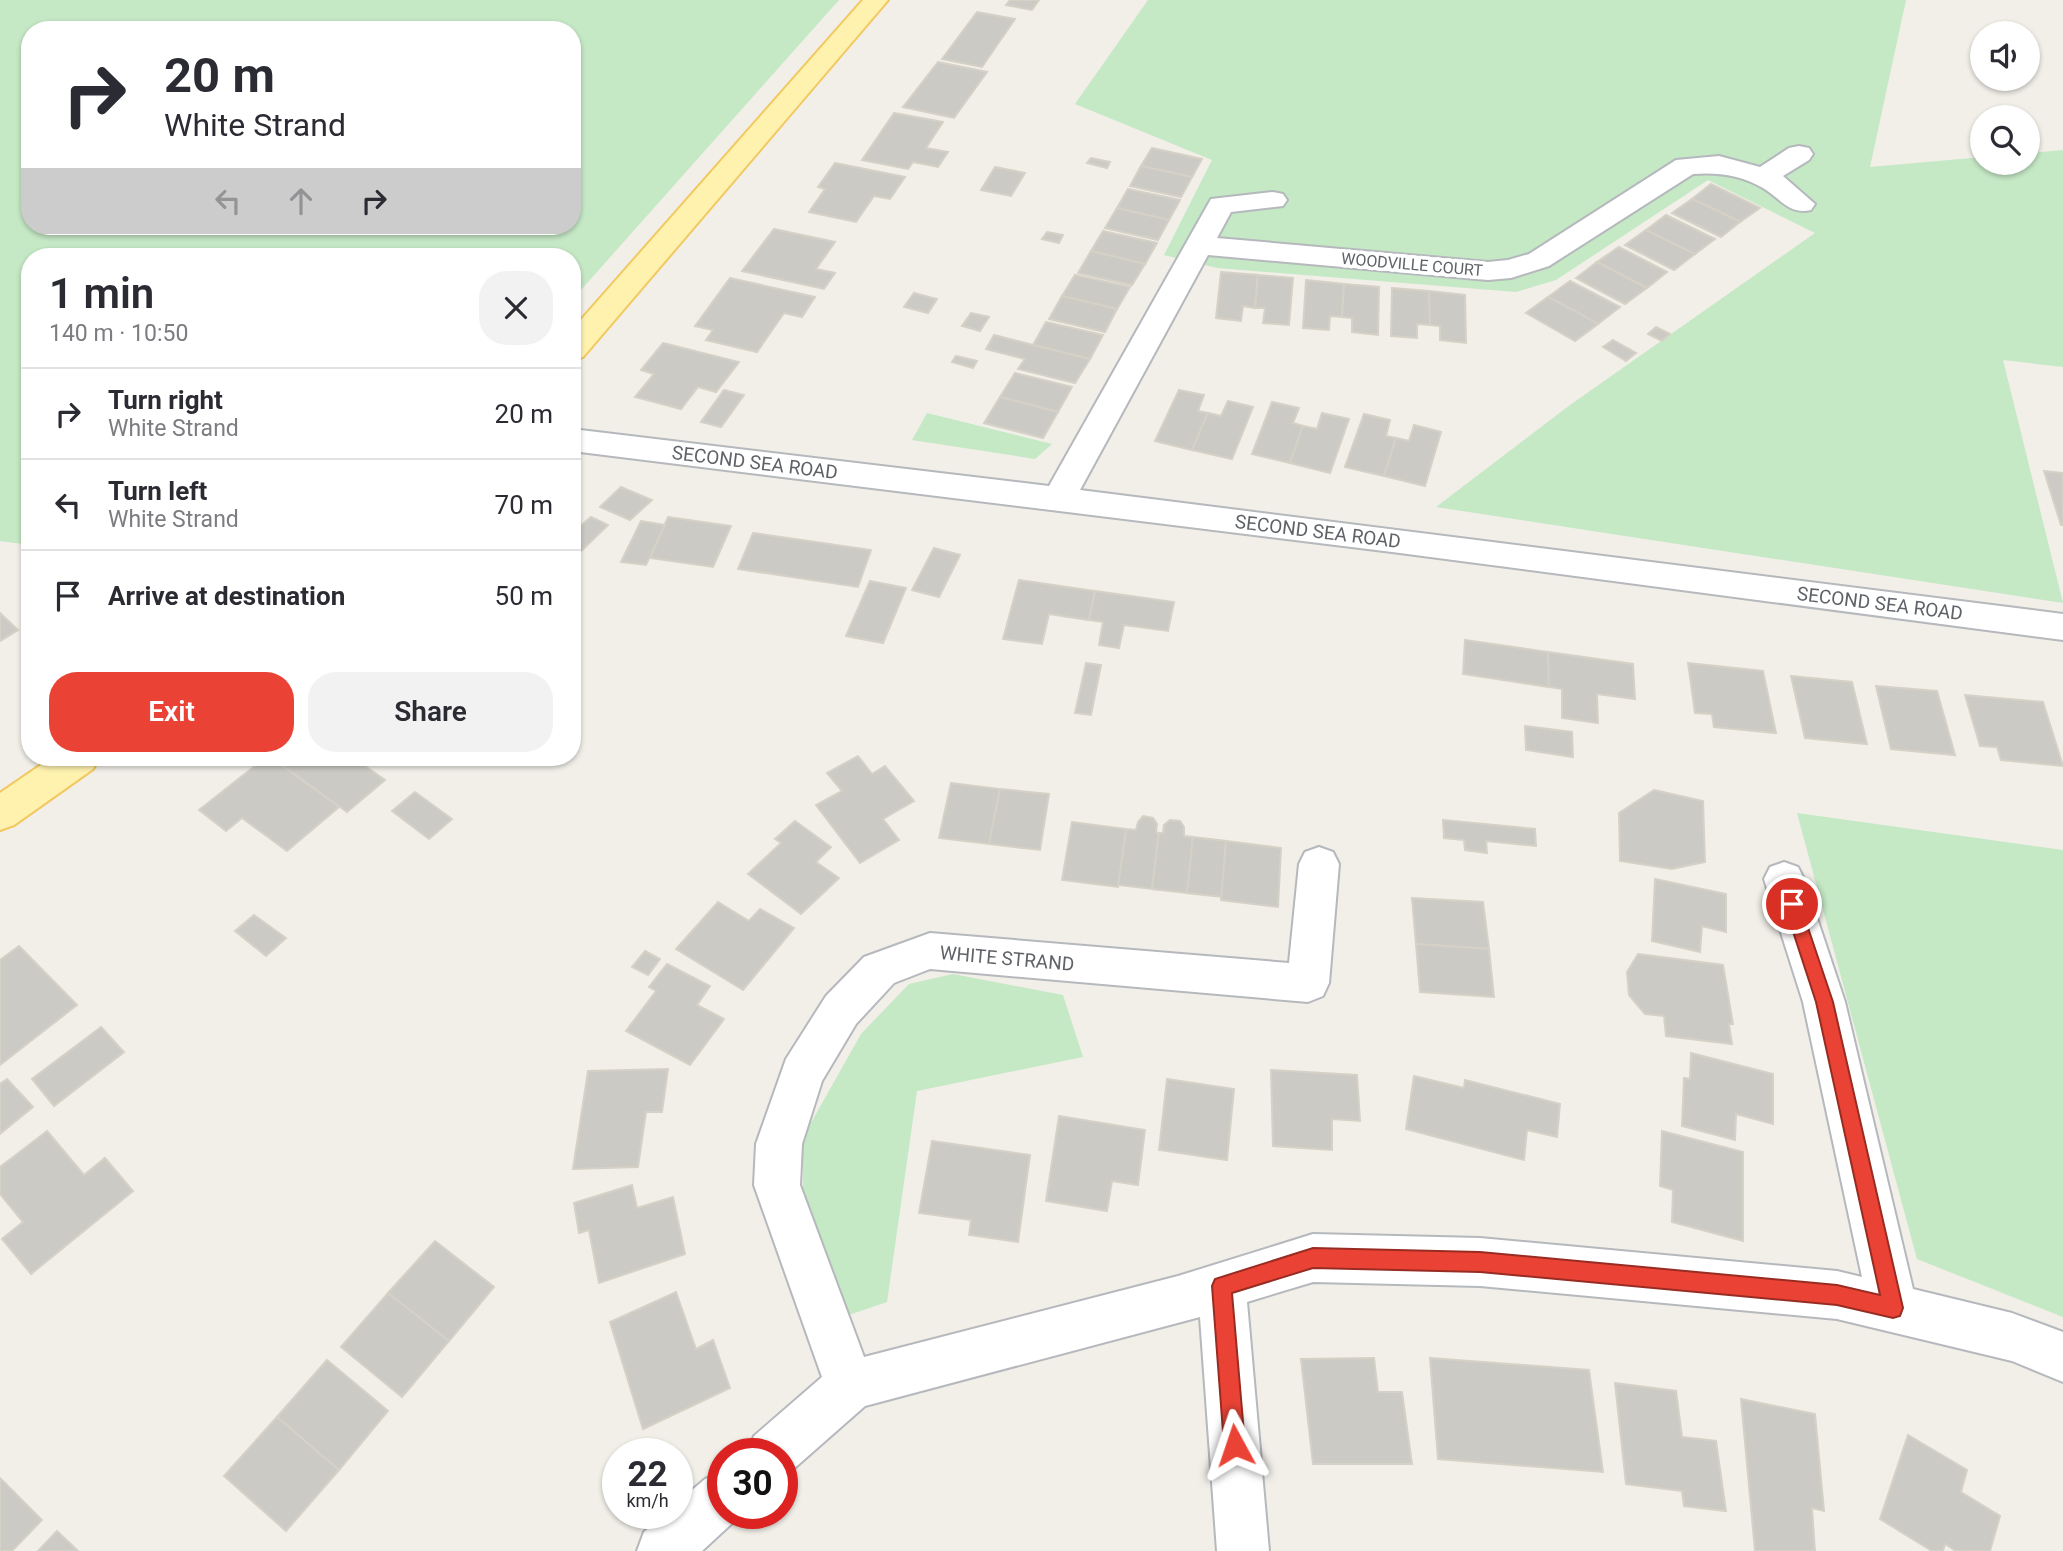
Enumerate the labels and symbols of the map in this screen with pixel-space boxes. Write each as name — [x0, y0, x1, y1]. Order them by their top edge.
street label: WOODVILLE COURT — [1340, 249, 1484, 280]
street label: SECOND SEA ROAD — [671, 441, 839, 484]
street label: SECOND SEA ROAD — [1234, 510, 1402, 553]
street label: SECOND SEA ROAD — [1796, 582, 1964, 625]
pin — [1762, 874, 1822, 934]
street label: WHITE STRAND — [939, 941, 1075, 976]
position arrow — [1198, 1408, 1272, 1482]
speed limit sign: 30 — [707, 1438, 798, 1529]

